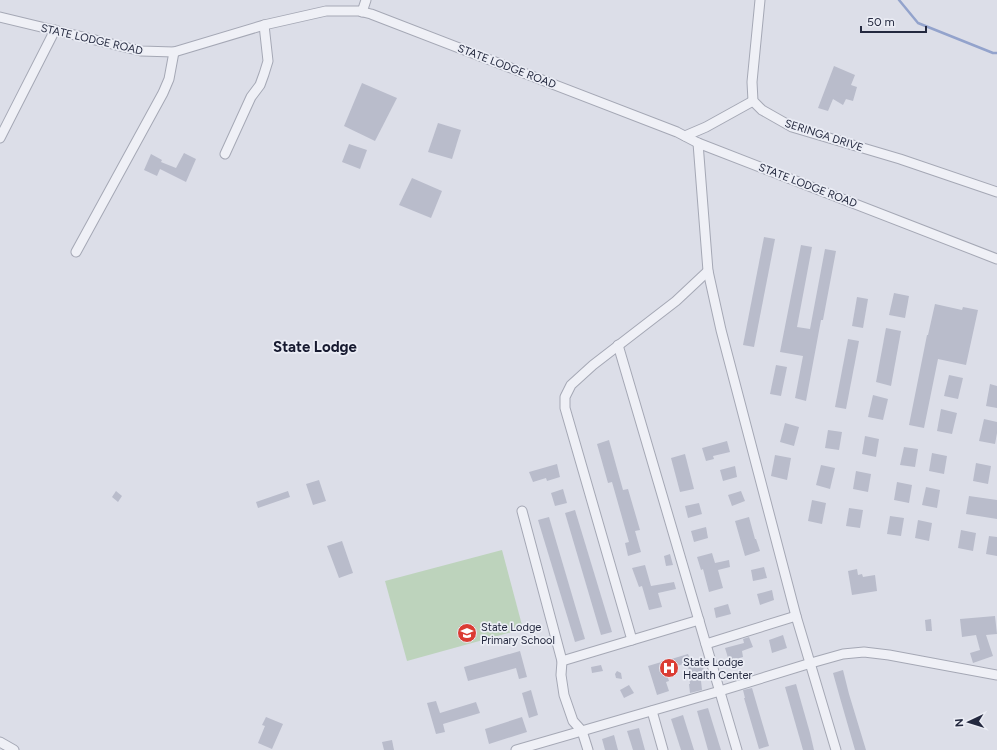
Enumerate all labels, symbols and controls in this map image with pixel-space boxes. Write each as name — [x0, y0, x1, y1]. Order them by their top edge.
scale bar — [861, 8, 926, 34]
text: 50 m — [867, 15, 895, 29]
street label: STATE LODGE ROAD — [40, 21, 145, 58]
street label: STATE LODGE ROAD — [456, 42, 558, 91]
street label: SERINGA DRIVE — [783, 117, 865, 154]
street label: STATE LODGE ROAD — [757, 161, 859, 210]
district label: State Lodge — [273, 338, 358, 356]
place label: State Lodge Primary School — [481, 621, 555, 647]
school or university icon: State Lodge Primary School — [456, 622, 478, 644]
place label: State Lodge Health Center — [683, 656, 753, 682]
hospital icon: State Lodge Health Center — [658, 657, 680, 679]
north arrow — [949, 702, 989, 742]
text: N — [953, 718, 966, 727]

